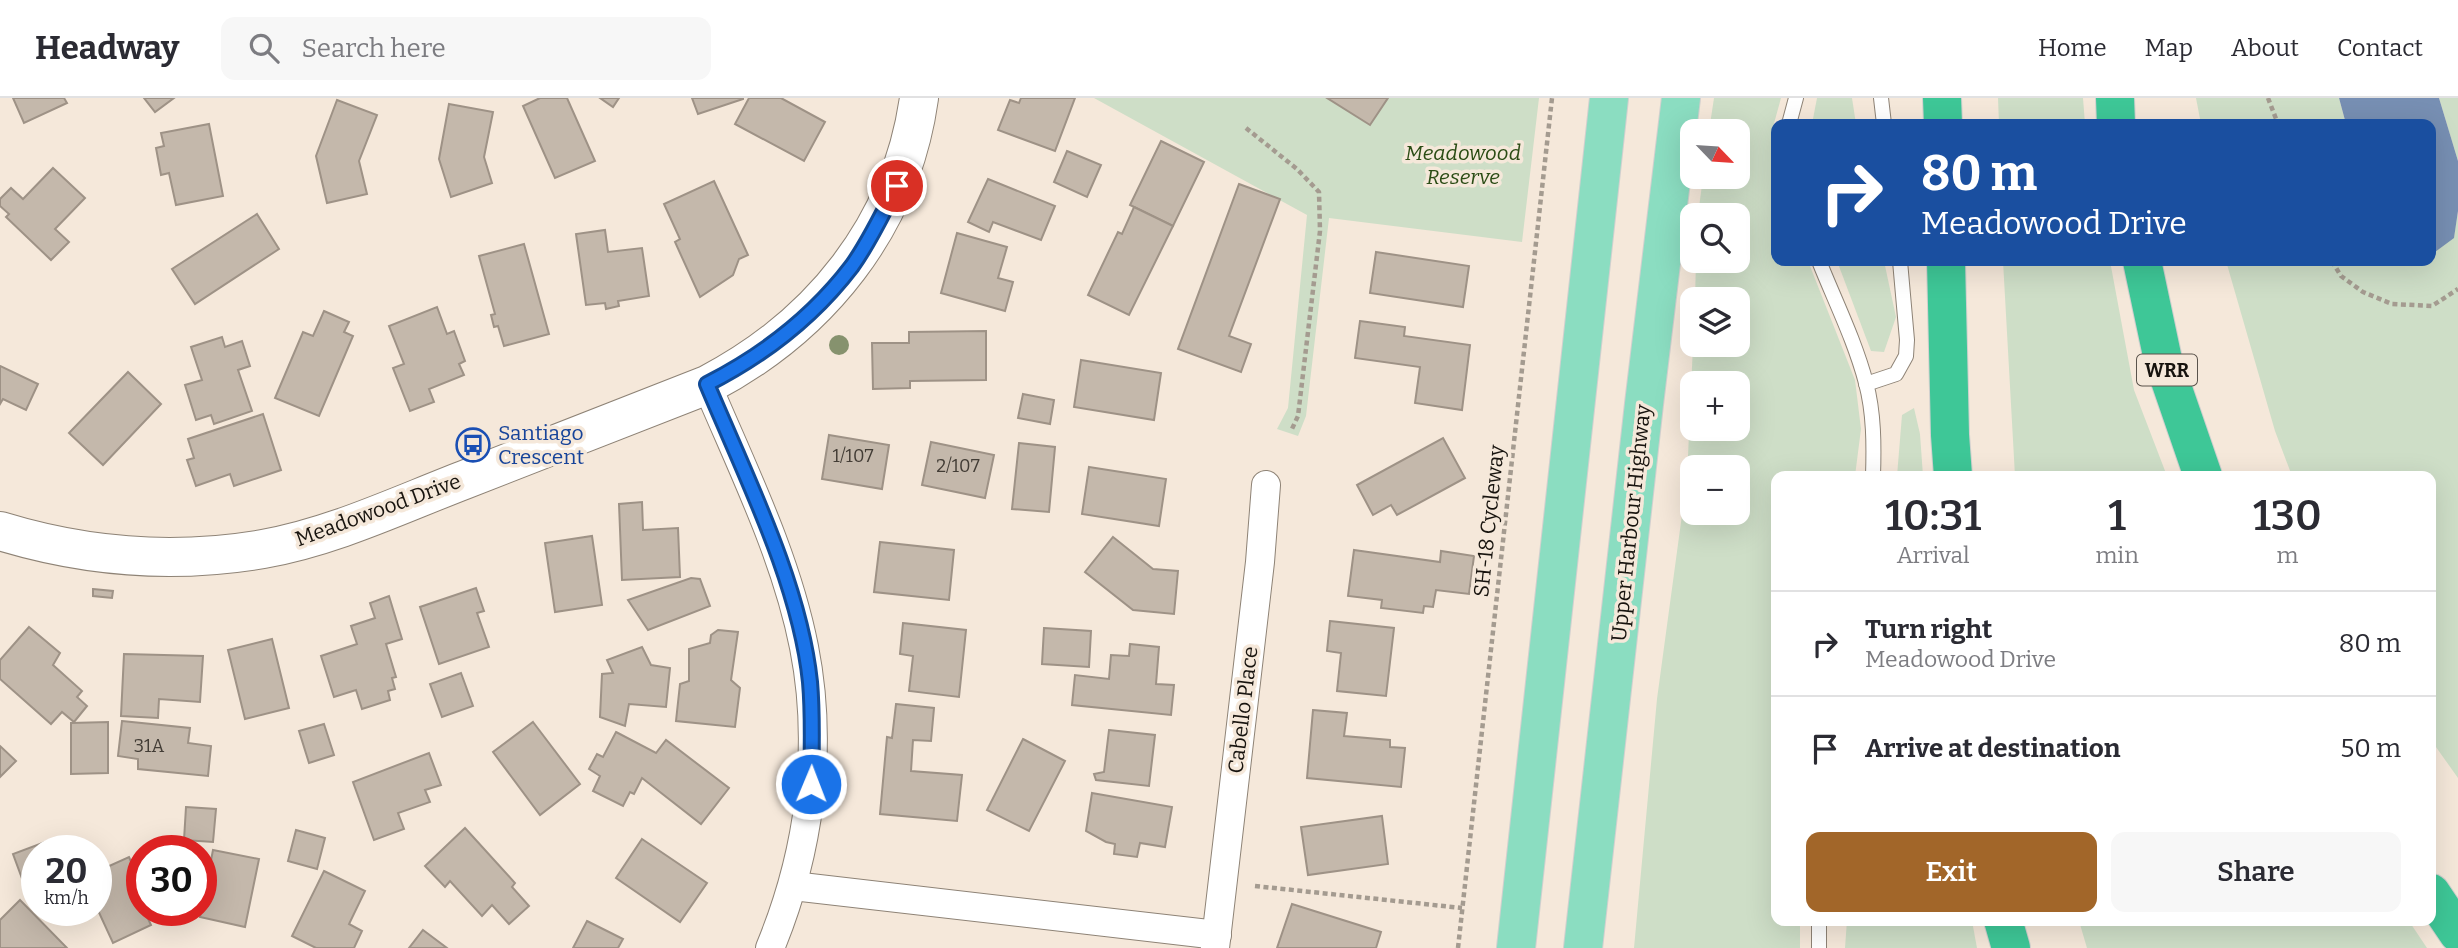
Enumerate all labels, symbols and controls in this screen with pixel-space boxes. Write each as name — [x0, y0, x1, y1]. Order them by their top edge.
search box — [221, 17, 711, 80]
text: Headway — [35, 28, 179, 68]
icon: search — [245, 29, 283, 67]
text: Search here — [301, 33, 446, 64]
text: Home — [2038, 34, 2107, 62]
text: Map — [2145, 34, 2193, 62]
text: About — [2231, 34, 2299, 62]
text: Contact — [2337, 34, 2423, 62]
north arrow — [1680, 119, 1750, 189]
map controls — [1680, 119, 1750, 525]
park label: Meadowood Reserve — [1405, 140, 1521, 190]
text: 80 m — [1921, 144, 2037, 203]
icon: right — [1806, 147, 1897, 238]
pin — [867, 156, 927, 216]
icon: arrive — [878, 167, 916, 205]
button: search — [1680, 203, 1750, 273]
text: Meadowood Drive — [1921, 204, 2187, 242]
button: layers — [1680, 287, 1750, 357]
road number: WRR — [2137, 354, 2197, 386]
button: + — [1680, 371, 1750, 441]
street label: Upper Harbour Highway — [1606, 402, 1656, 643]
place label: Santiago Crescent — [498, 420, 584, 470]
bus stop icon: Santiago Crescent — [454, 426, 492, 464]
street label: SH-18 Cycleway — [1468, 443, 1510, 598]
house number: 1/107 — [833, 445, 873, 467]
house number: 2/107 — [936, 455, 980, 477]
button: − — [1680, 455, 1750, 525]
street label: Meadowood Drive — [292, 468, 464, 552]
text: 10:31 — [1885, 491, 1981, 541]
text: 1 — [2108, 491, 2126, 541]
text: 130 — [2253, 491, 2322, 541]
text: Arrival — [1897, 541, 1970, 569]
text: min — [2095, 541, 2139, 569]
text: m — [2276, 541, 2298, 569]
text: Turn right — [1865, 614, 1992, 645]
icon: right — [1806, 625, 1844, 663]
text: 80 m — [2339, 628, 2401, 659]
street label: Cabello Place — [1222, 645, 1264, 775]
text: Meadowood Drive — [1865, 645, 2056, 673]
icon: arrive — [1806, 730, 1844, 768]
text: Arrive at destination — [1865, 733, 2120, 764]
text: 50 m — [2340, 733, 2401, 764]
house number: 31A — [134, 735, 164, 757]
position arrow — [774, 747, 848, 821]
button: Exit — [1806, 832, 2097, 912]
button: Share — [2111, 832, 2401, 912]
speed limit sign: 30 — [126, 835, 217, 926]
text: 20 — [46, 850, 87, 892]
text: km/h — [44, 887, 89, 909]

